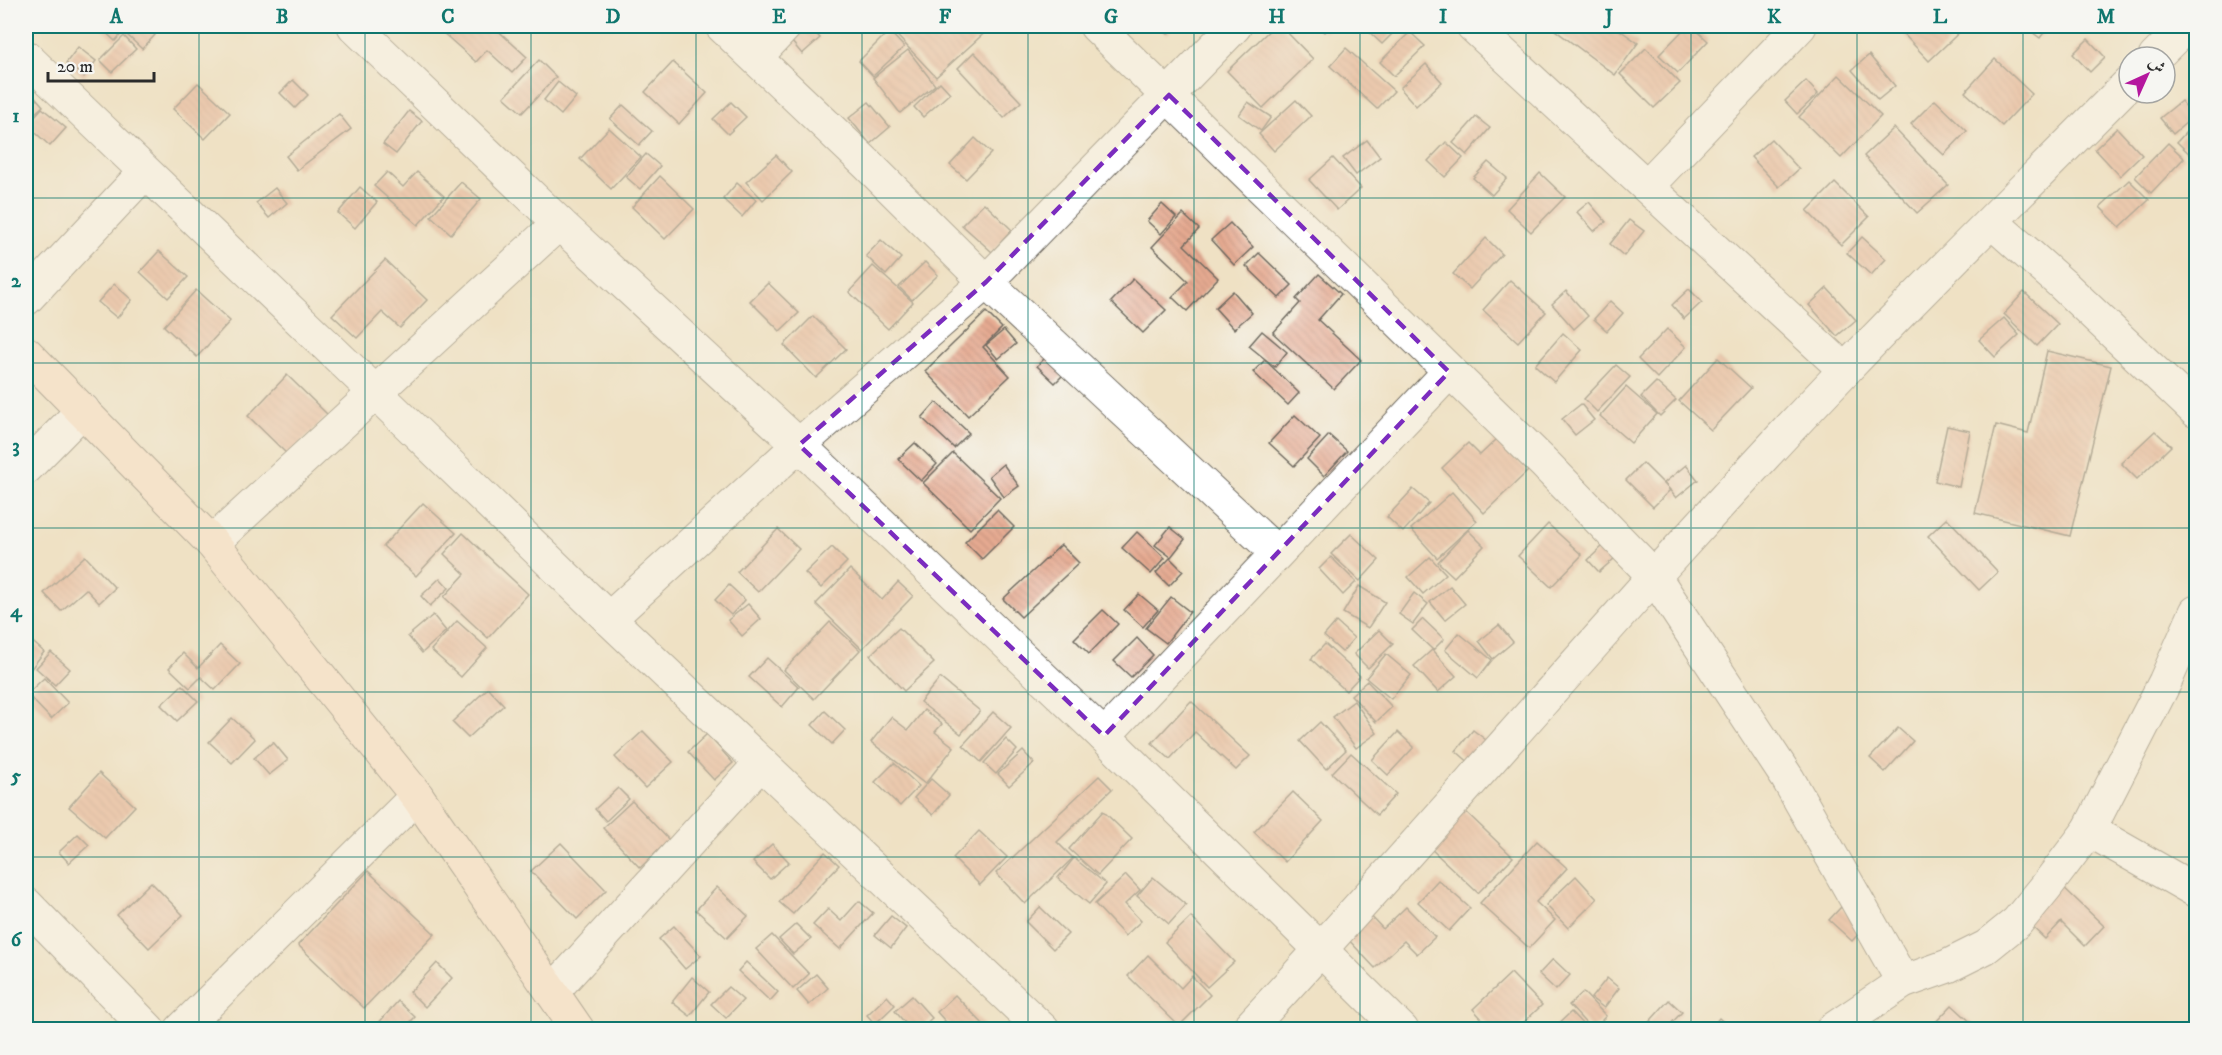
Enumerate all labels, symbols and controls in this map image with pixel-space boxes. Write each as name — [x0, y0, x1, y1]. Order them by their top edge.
text: A — [109, 5, 124, 30]
text: B — [276, 5, 288, 30]
text: C — [441, 5, 455, 30]
text: D — [606, 5, 621, 30]
text: E — [772, 5, 786, 30]
text: F — [939, 5, 952, 30]
text: G — [1104, 5, 1118, 30]
text: H — [1269, 5, 1286, 30]
text: I — [1439, 5, 1447, 30]
text: J — [1603, 5, 1613, 30]
text: K — [1767, 5, 1782, 30]
text: L — [1933, 5, 1948, 30]
text: M — [2097, 5, 2115, 30]
scale bar — [48, 45, 154, 83]
north arrow — [2117, 45, 2177, 105]
text: ش — [2144, 52, 2170, 78]
text: 20 m — [57, 56, 93, 78]
text: 1 — [12, 104, 20, 129]
text: 2 — [11, 269, 22, 294]
text: 3 — [12, 434, 20, 459]
text: 4 — [10, 599, 23, 624]
text: 5 — [10, 764, 21, 789]
text: 6 — [11, 928, 23, 953]

